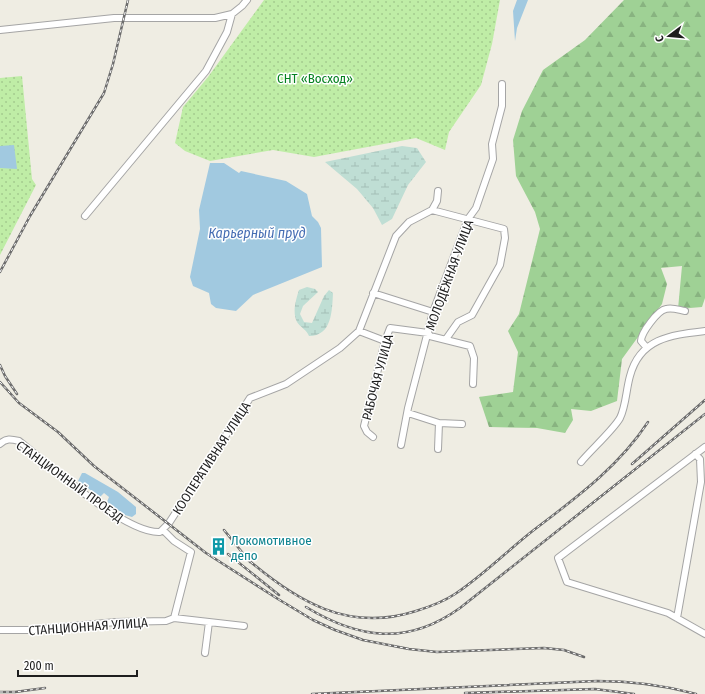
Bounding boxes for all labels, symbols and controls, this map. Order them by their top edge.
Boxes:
north arrow [649,16,689,56]
text: С [653,34,667,43]
park label: СНТ «Восход» [277,71,353,86]
street label: МОЛОДЁЖНАЯ УЛИЦА [422,218,477,333]
water label: Карьерный пруд [208,225,306,242]
street label: РАБОЧАЯ УЛИЦА [359,332,396,422]
street label: КООПЕРАТИВНАЯ УЛИЦА [169,399,254,517]
street label: СТАНЦИОННЫЙ ПРОЕЗД [13,437,126,525]
place label: Локомотивное депо [231,533,312,563]
building icon: Локомотивное депо [208,537,228,557]
street label: СТАНЦИОННАЯ УЛИЦА [28,615,148,638]
scale bar [18,652,137,678]
text: 200 m [24,659,54,673]

